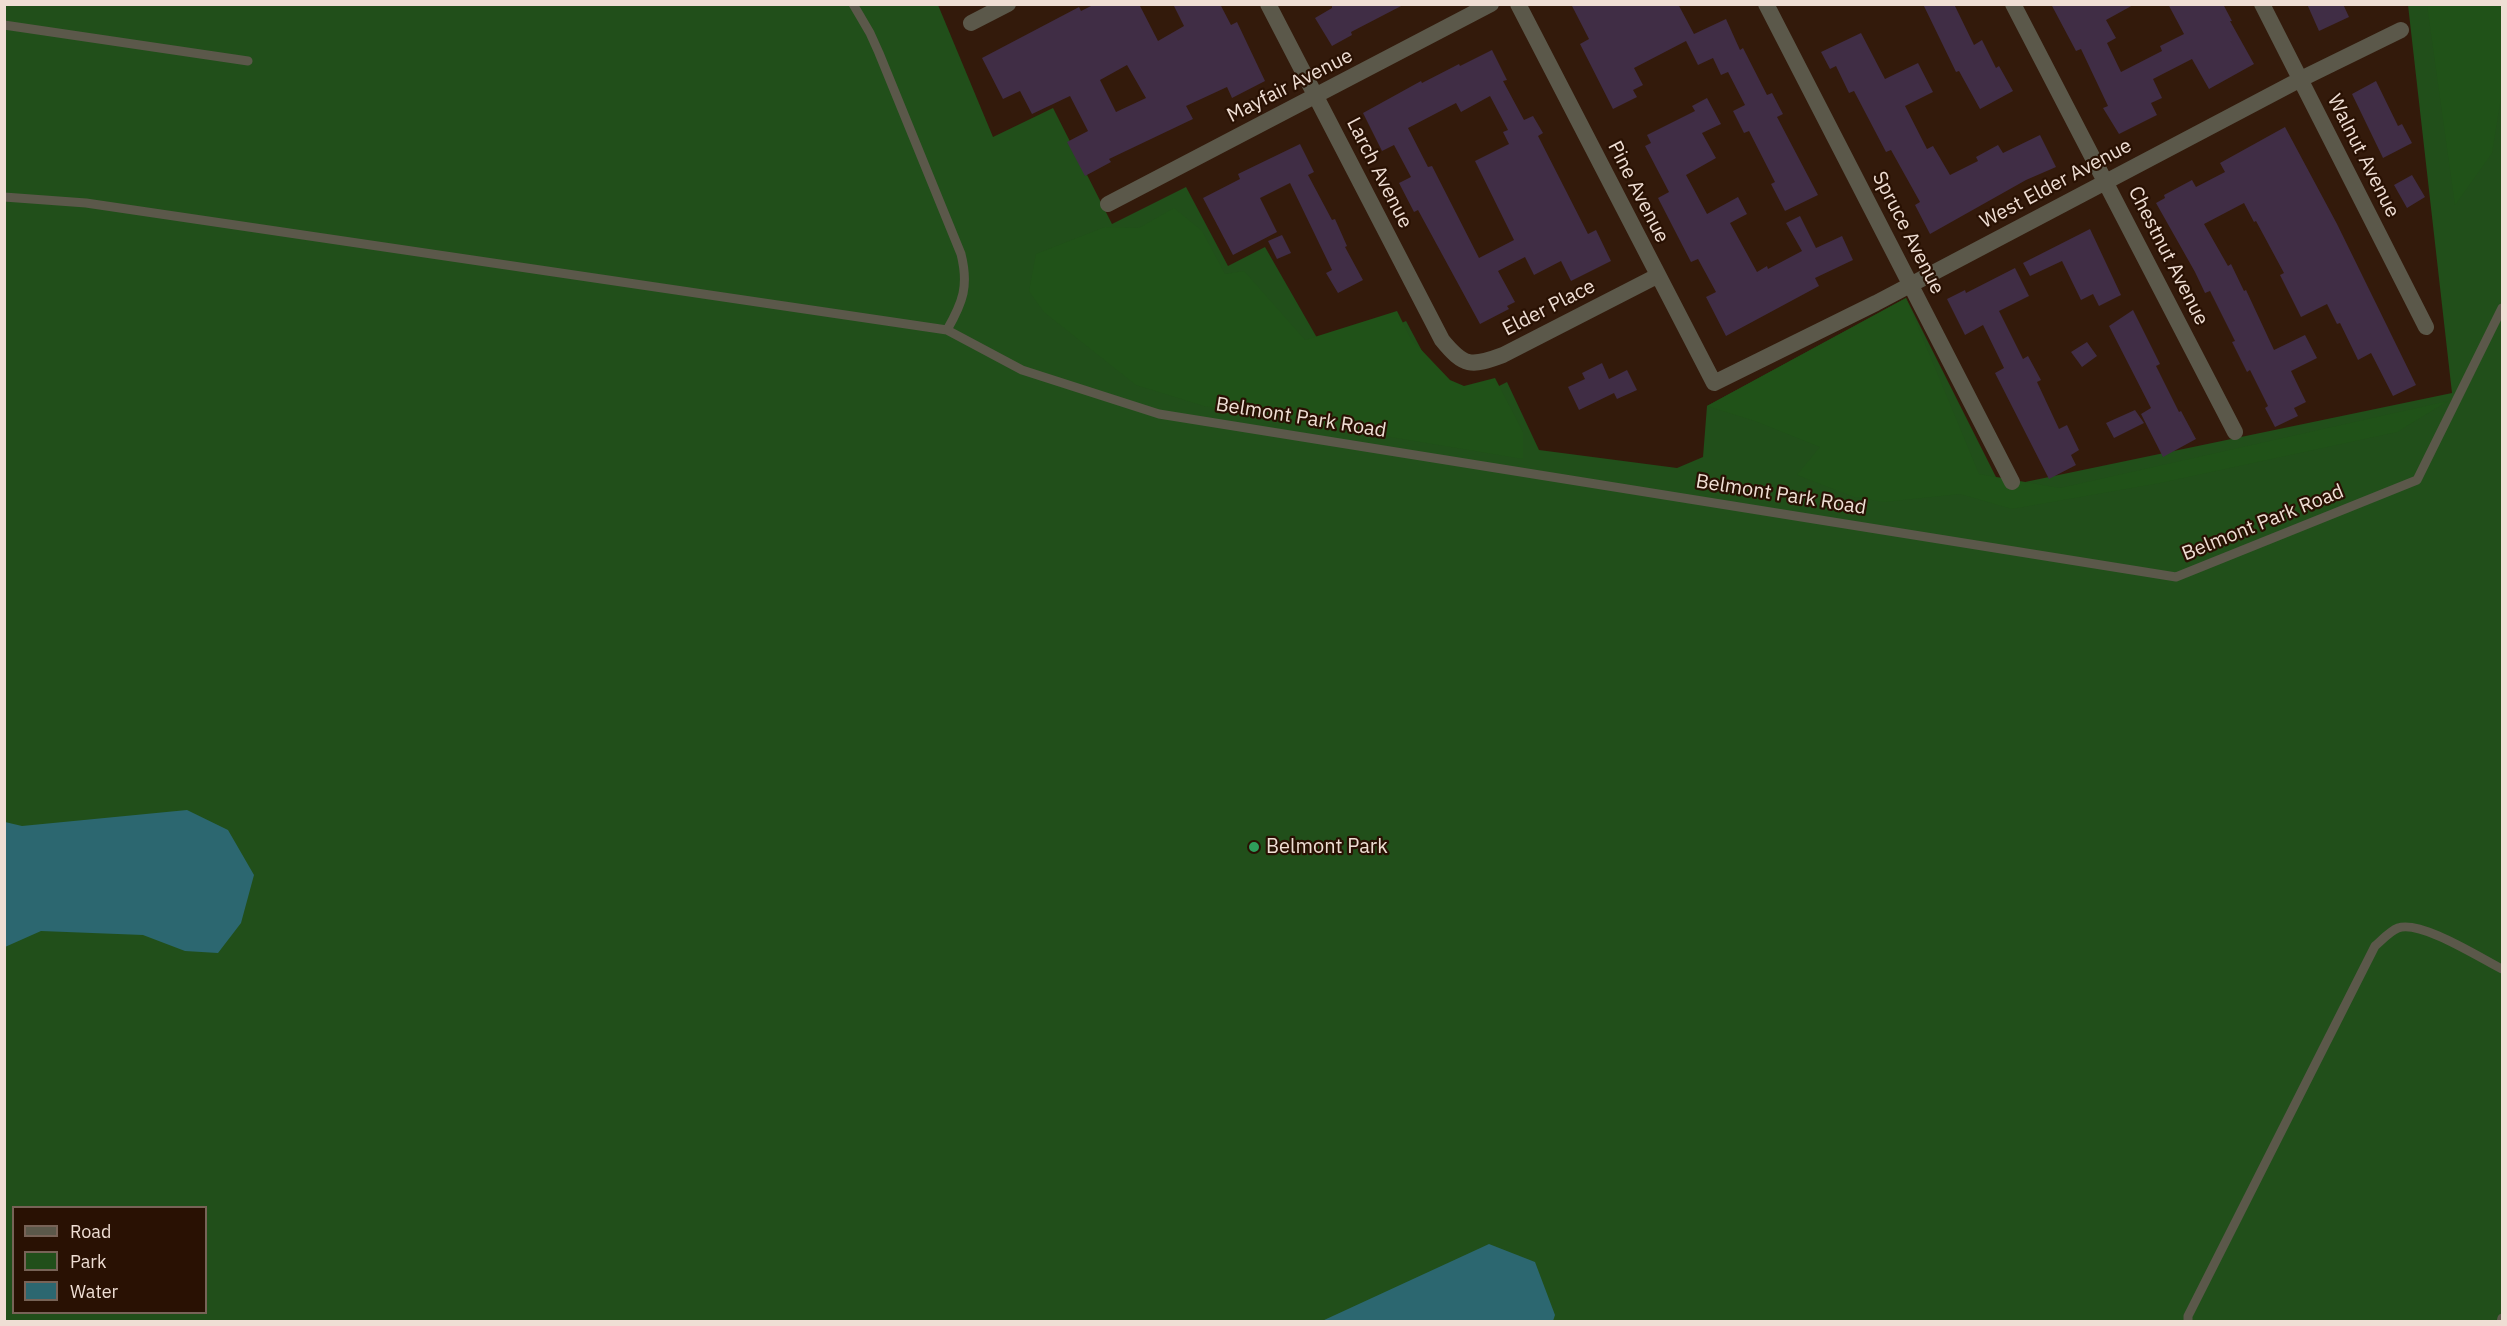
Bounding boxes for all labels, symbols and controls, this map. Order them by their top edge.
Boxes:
street label: Mayfair Avenue [1223,44,1357,128]
street label: Walnut Avenue [2322,90,2404,222]
street label: Larch Avenue [1341,114,1417,232]
street label: West Elder Avenue [1976,134,2136,234]
street label: Pine Avenue [1602,137,1674,247]
street label: Spruce Avenue [1867,168,1949,298]
street label: Chestnut Avenue [2123,183,2213,329]
street label: Elder Place [1499,274,1599,342]
street label: Belmont Park Road [1214,393,1388,443]
street label: Belmont Park Road [1694,470,1868,520]
street label: Belmont Park Road [2179,480,2347,566]
place label: Belmont Park [1266,835,1388,859]
marker: Belmont Park [1247,840,1261,854]
legend [12,1206,207,1314]
text: Road [70,1220,111,1243]
text: Park [70,1250,106,1273]
text: Water [70,1280,118,1303]

